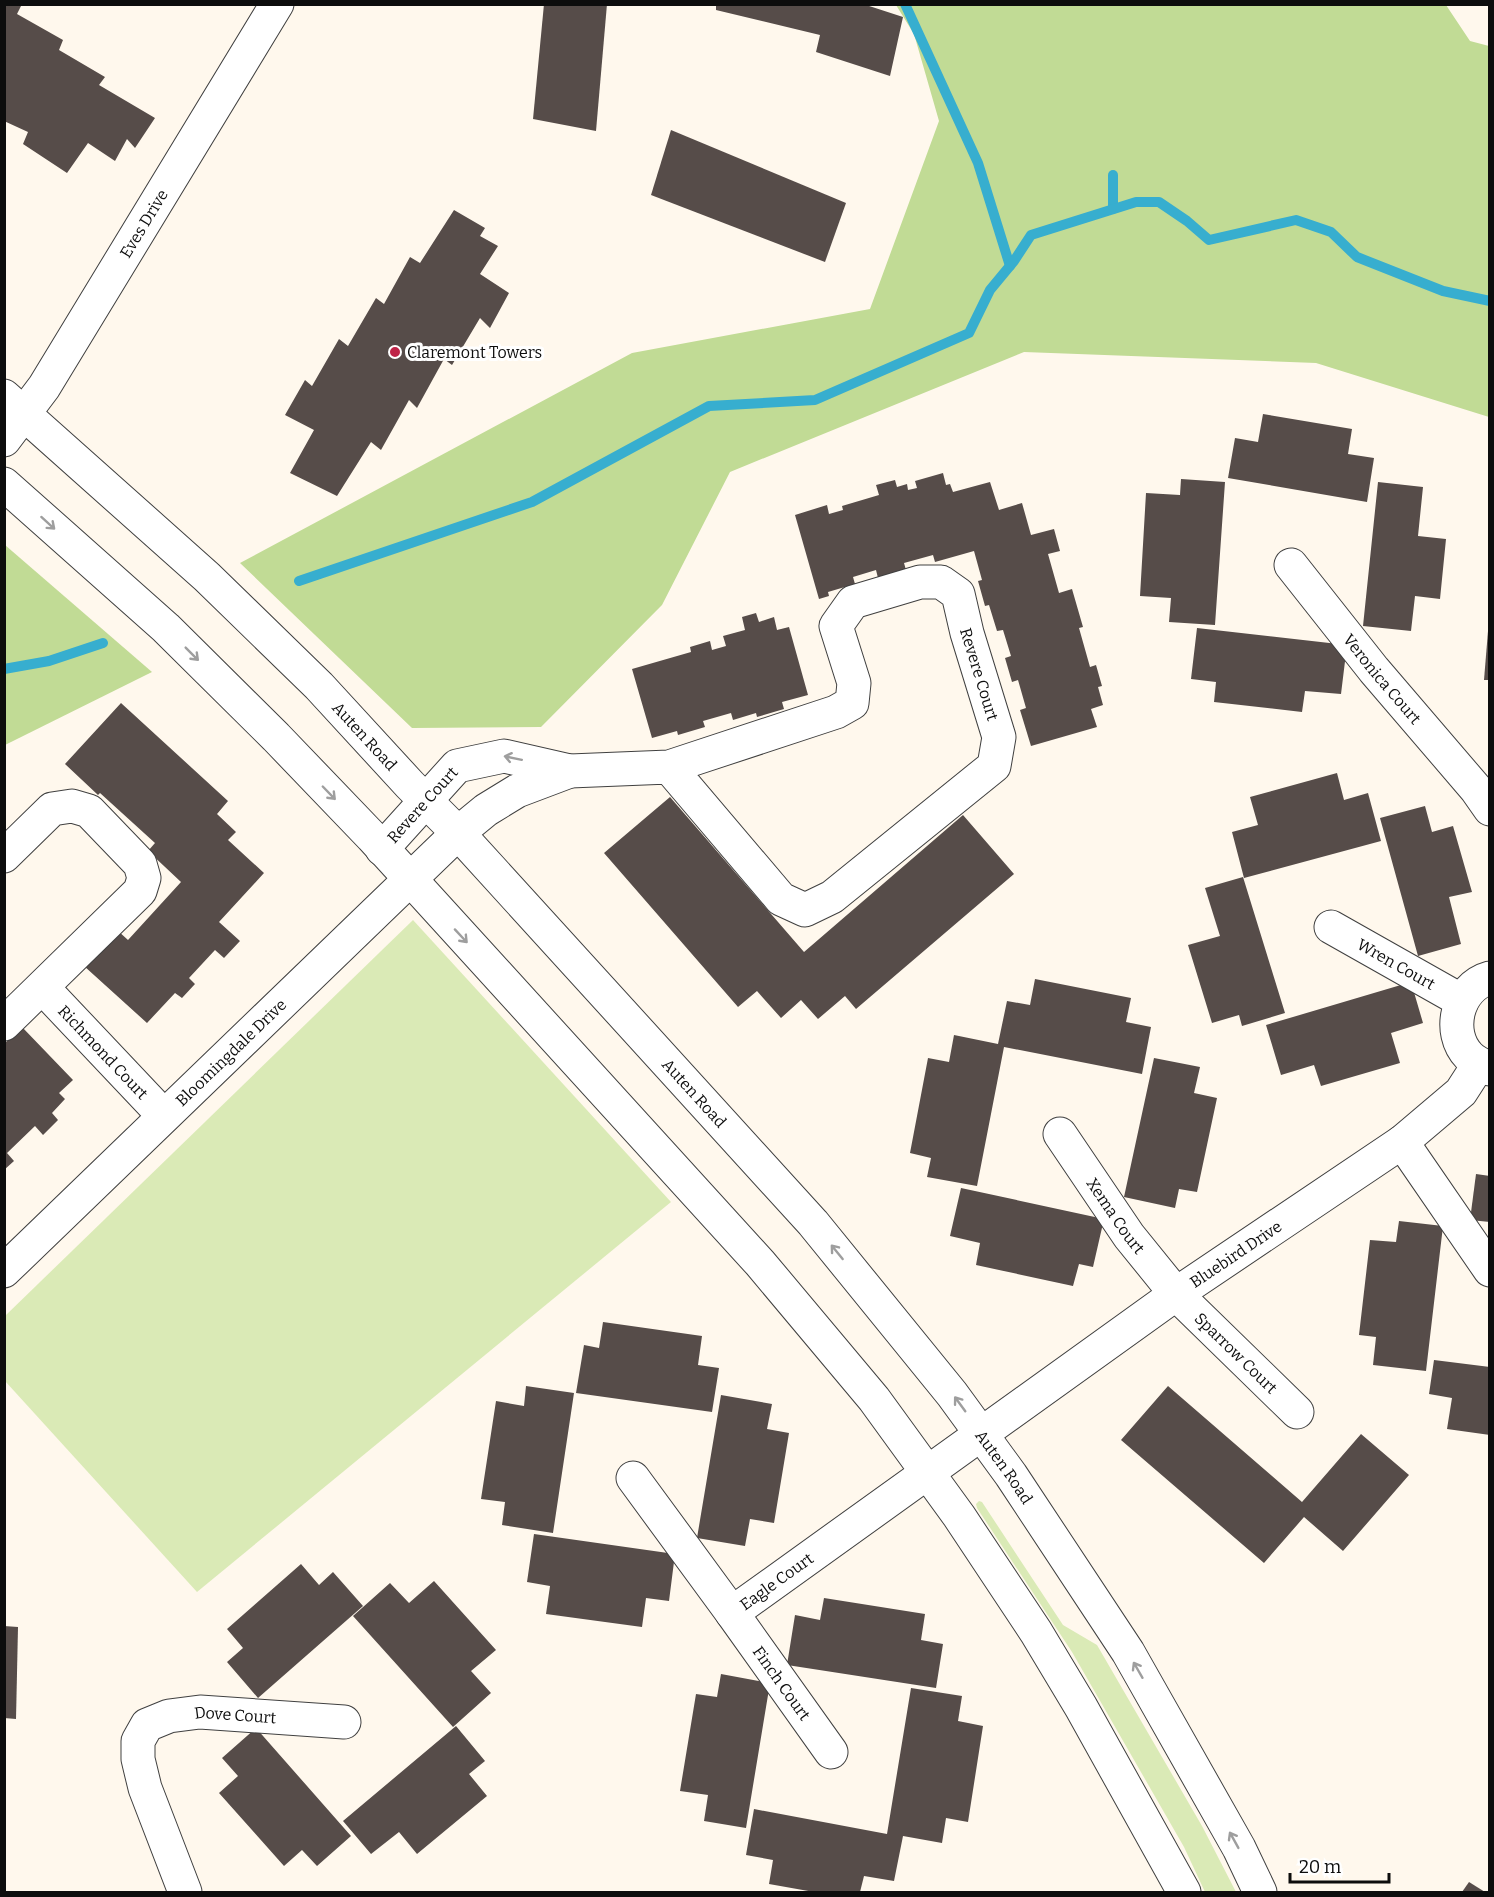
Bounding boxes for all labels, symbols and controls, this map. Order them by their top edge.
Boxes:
street label: Eves Drive [116,186,172,261]
place label: Claremont Towers [407,343,542,362]
marker: Claremont Towers [388,345,402,359]
one-way arrow [40,516,55,530]
street label: Revere Court [956,626,1002,723]
street label: Veronica Court [1339,630,1425,728]
one-way arrow [185,647,200,661]
street label: Auten Road [328,698,401,775]
one-way arrow [504,752,524,763]
street label: Revere Court [383,763,462,847]
one-way arrow [322,785,336,800]
one-way arrow [454,929,468,944]
street label: Wren Court [1354,935,1439,994]
street label: Bloomingdale Drive [172,995,290,1110]
street label: Richmond Court [54,1001,152,1103]
street label: Auten Road [658,1055,731,1132]
street label: Xema Court [1082,1174,1149,1258]
street label: Bluebird Drive [1186,1217,1285,1292]
one-way arrow [830,1244,843,1260]
street label: Sparrow Court [1191,1309,1281,1398]
one-way arrow [953,1396,966,1412]
street label: Auten Road [971,1426,1037,1508]
street label: Eagle Court [736,1549,817,1614]
street label: Finch Court [749,1643,814,1724]
one-way arrow [1132,1662,1144,1679]
street label: Dove Court [193,1702,277,1727]
one-way arrow [1228,1832,1240,1849]
scale bar [1290,1846,1389,1884]
text: 20 m [1299,1856,1341,1878]

